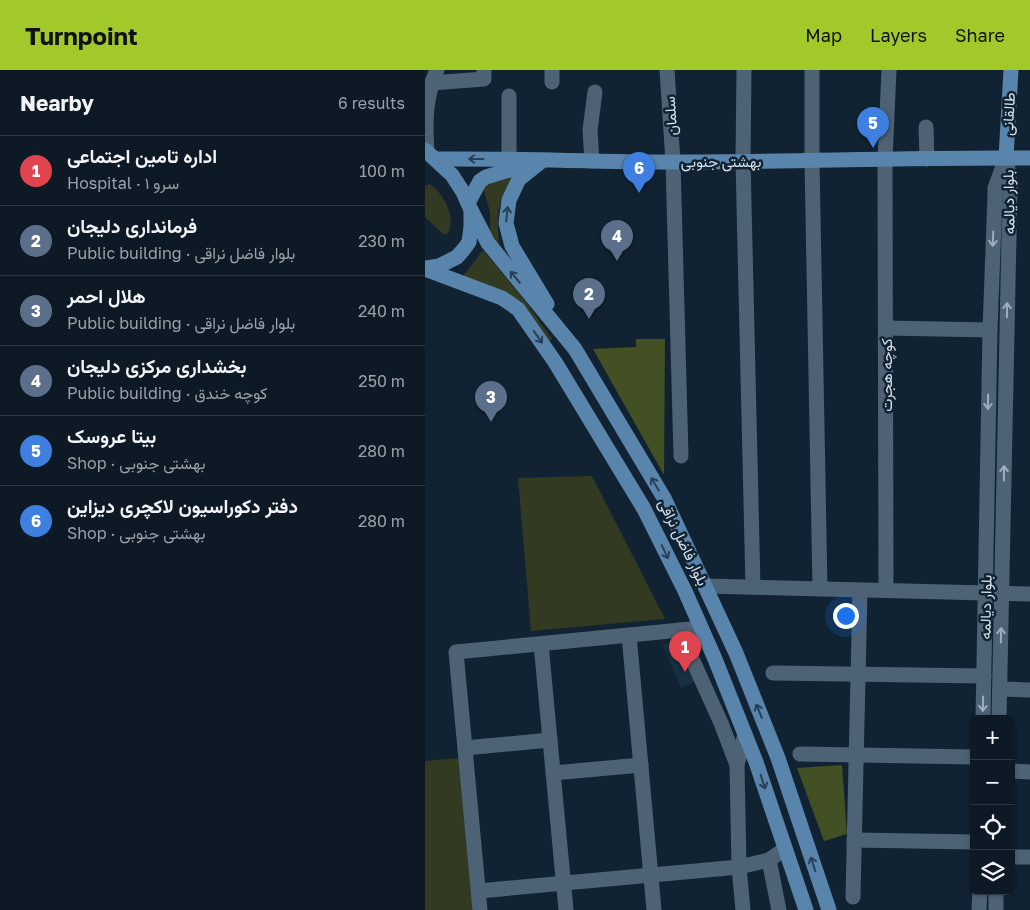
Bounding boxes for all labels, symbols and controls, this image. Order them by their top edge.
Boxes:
text: Turnpoint [25,21,138,50]
text: Map [805,24,842,46]
text: Layers [870,24,927,46]
text: Share [955,24,1005,46]
text: Nearby [20,90,94,116]
street label: طالقانی [998,92,1020,136]
text: 6 results [338,93,405,113]
street label: سلمان [660,96,681,136]
pin: 5 [857,107,889,148]
text: اداره تامین اجتماعی [67,144,217,167]
pin: 6 [623,152,655,193]
street label: بهشتی جنوبی [681,152,761,172]
one-way arrow [469,154,485,164]
text: 1 [32,161,40,181]
text: 100 m [359,161,405,181]
street label: بلوار دیالمه [998,169,1019,235]
text: Hospital · سرو ۱ [67,173,179,193]
one-way arrow [502,206,512,222]
text: فرمانداری دلیجان [67,214,197,237]
pin: 4 [601,220,633,261]
text: 2 [31,231,41,251]
text: 230 m [358,231,405,251]
one-way arrow [988,231,998,247]
text: Public building · بلوار فاضل نراقی [67,243,295,263]
one-way arrow [509,271,520,284]
pin: 2 [573,278,605,319]
text: هلال احمر [67,284,146,307]
text: 3 [31,301,41,321]
text: 240 m [358,301,405,321]
one-way arrow [1003,302,1012,318]
text: Public building · بلوار فاضل نراقی [67,313,295,333]
one-way arrow [533,330,543,344]
street label: کوچه هجرت [877,338,897,412]
text: بخشداری مرکزی دلیجان [67,354,247,377]
text: 4 [31,371,41,391]
text: 250 m [358,371,405,391]
pin: 3 [475,381,507,422]
text: Public building · کوچه خندق [67,383,267,403]
one-way arrow [984,394,993,410]
text: بیتا عروسک [67,424,156,447]
text: 5 [31,441,41,461]
text: 280 m [358,441,405,461]
text: Shop · بهشتی جنوبی [67,453,205,473]
one-way arrow [999,465,1009,481]
one-way arrow [649,477,659,491]
text: دفتر دکوراسیون لاکچری دیزاین [67,494,298,517]
street label: بلوار فاضل نراقی [653,496,713,589]
text: 6 [31,511,41,531]
text: 280 m [358,511,405,531]
text: Shop · بهشتی جنوبی [67,523,205,543]
one-way arrow [661,544,670,559]
street label: بلوار دیالمه [975,574,996,640]
your location [833,603,859,629]
one-way arrow [996,627,1006,644]
pin: 1 [669,631,701,672]
one-way arrow [979,696,988,712]
one-way arrow [754,704,763,719]
map controls [970,715,1015,895]
button: + [970,715,1015,760]
button: − [970,760,1015,805]
one-way arrow [759,774,768,789]
button: locate [970,805,1015,850]
button: layers [970,850,1015,895]
one-way arrow [808,856,817,872]

